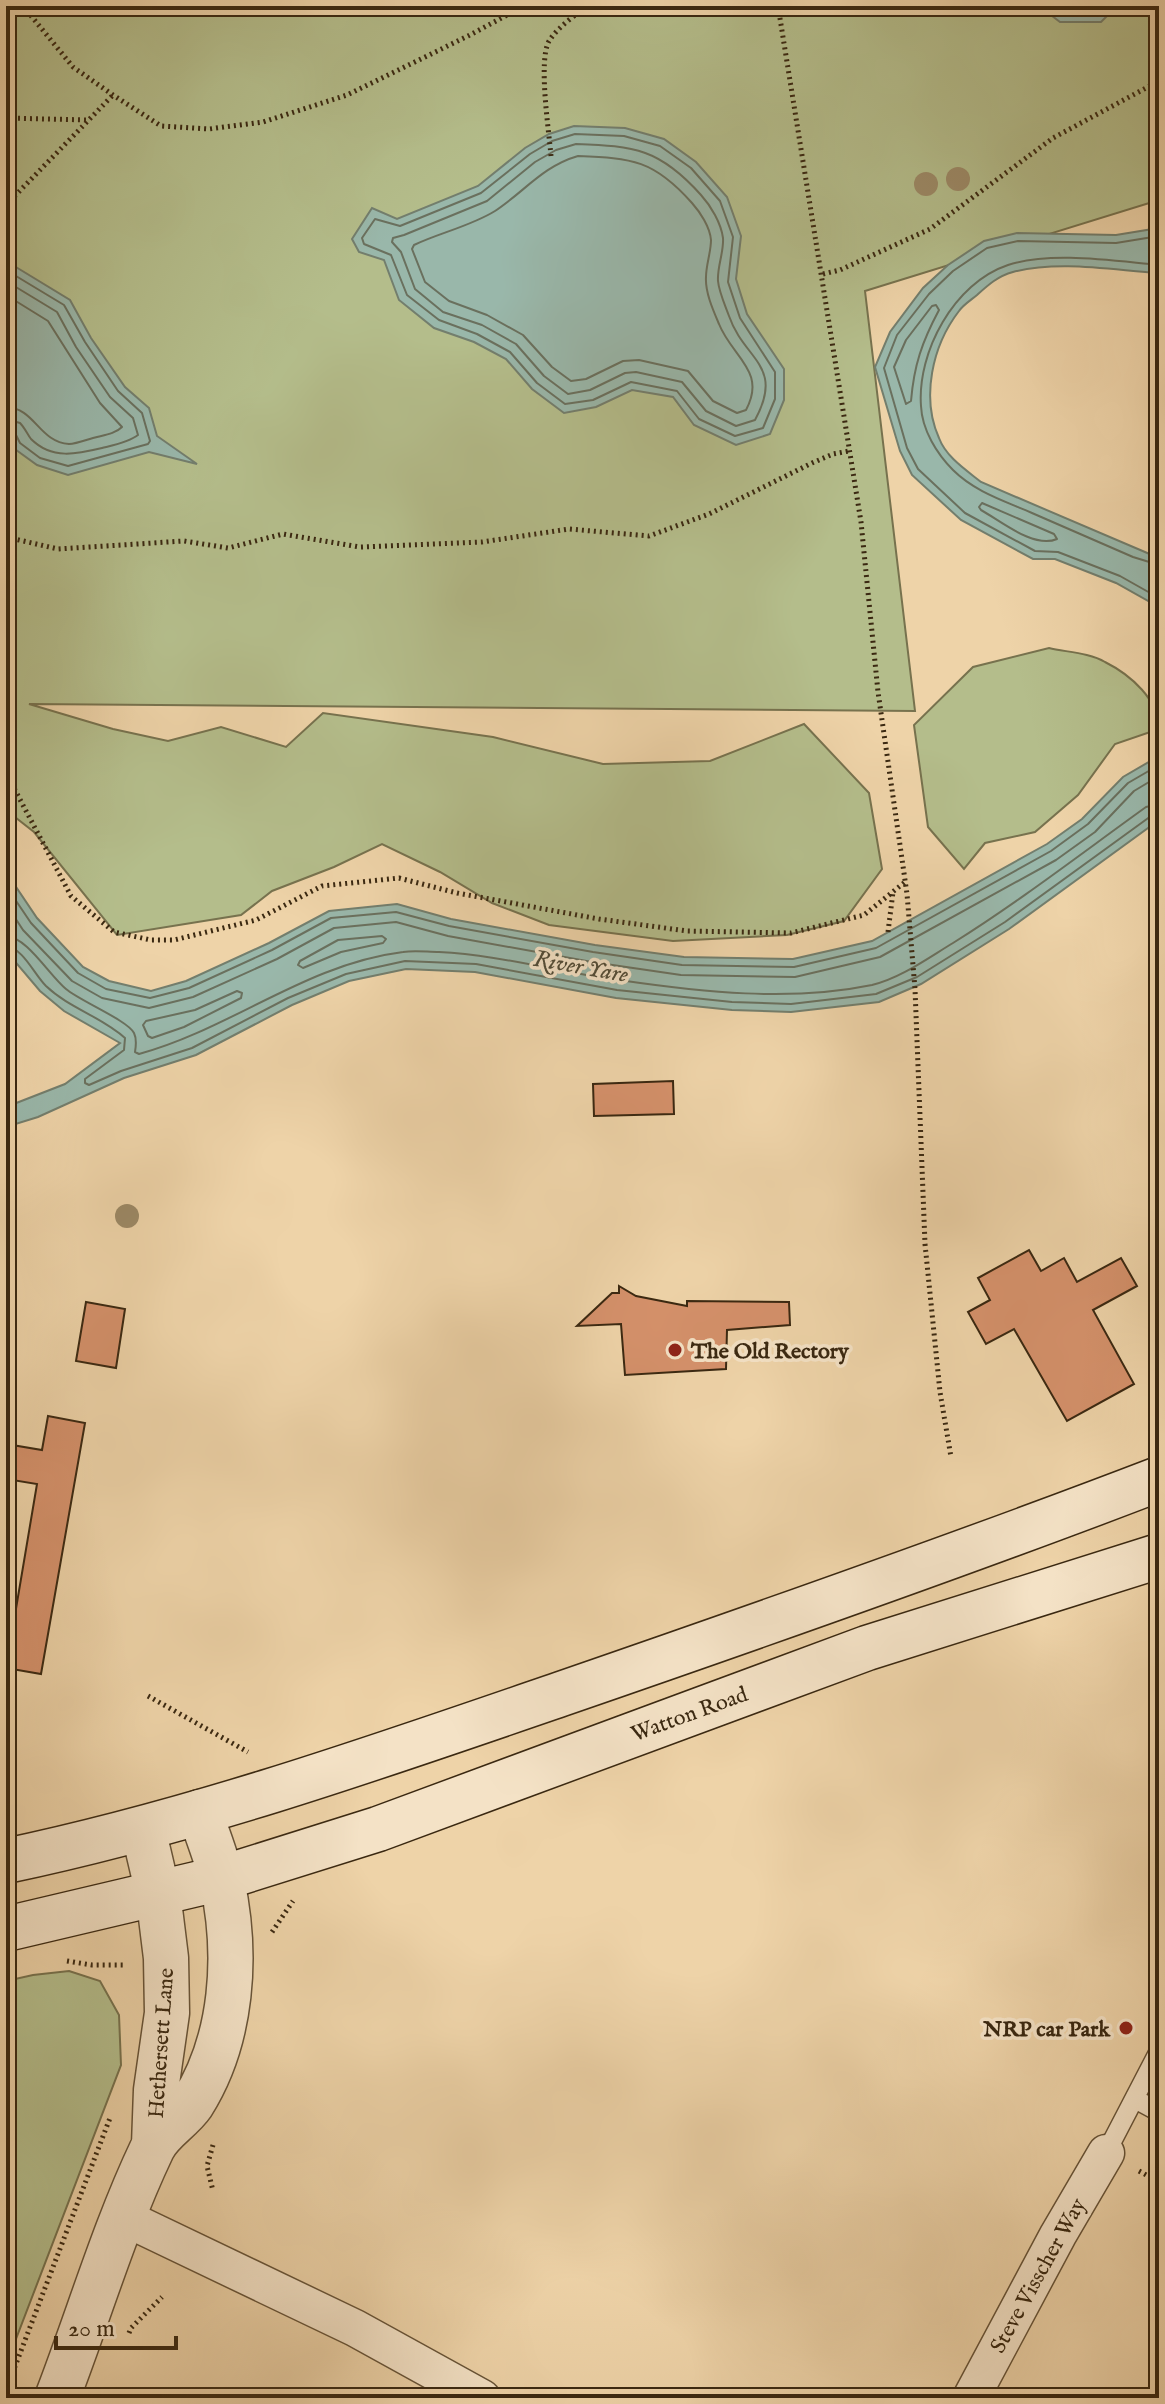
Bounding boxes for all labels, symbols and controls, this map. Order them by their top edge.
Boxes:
water label: River Yare [531,944,630,991]
place label: The Old Rectory [690,1338,850,1366]
marker: The Old Rectory [666,1341,684,1359]
street label: Watton Road [627,1681,752,1749]
street label: Hethersett Lane [143,1967,181,2119]
place label: NRP car Park [982,2016,1111,2044]
marker: NRP car Park [1117,2019,1135,2037]
street label: Steve Visscher Way [985,2193,1093,2358]
scale bar [56,2300,176,2350]
text: 20 m [68,2314,115,2345]

